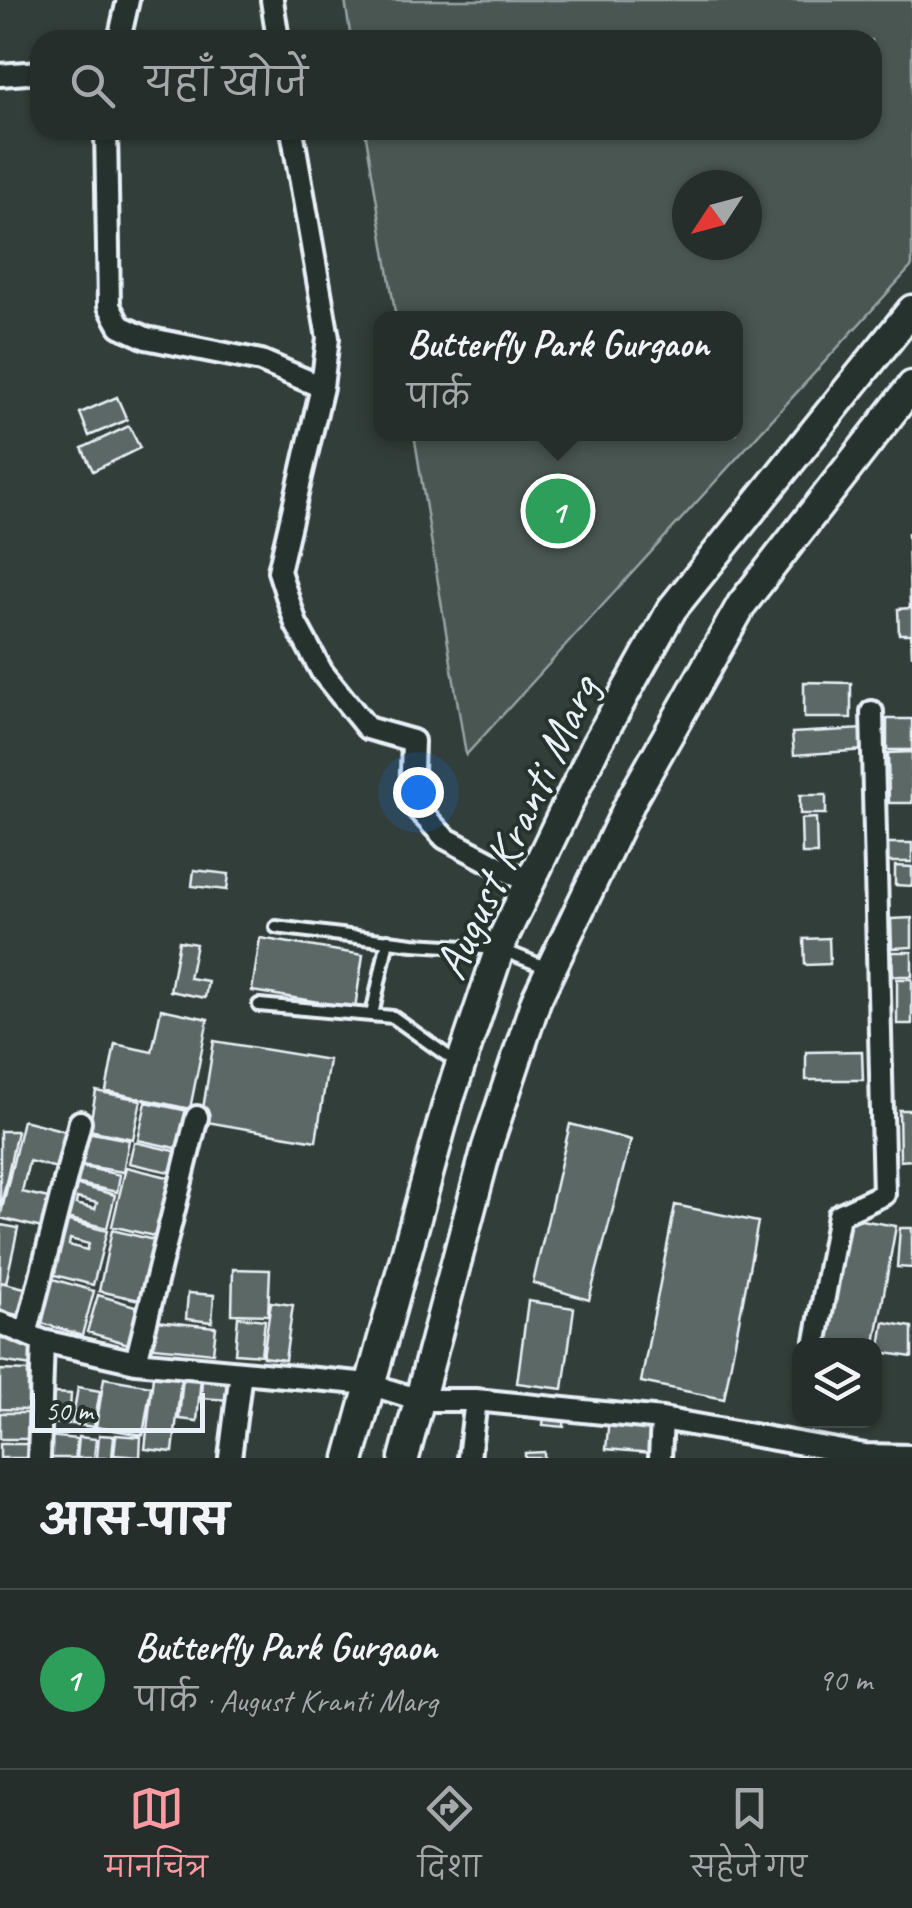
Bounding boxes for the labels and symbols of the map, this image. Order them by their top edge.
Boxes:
north arrow [672,170,762,260]
pin: 1 [526,474,590,548]
street label: August Kranti Marg [420,663,614,988]
your location [393,767,444,818]
scale bar [30,1388,205,1432]

